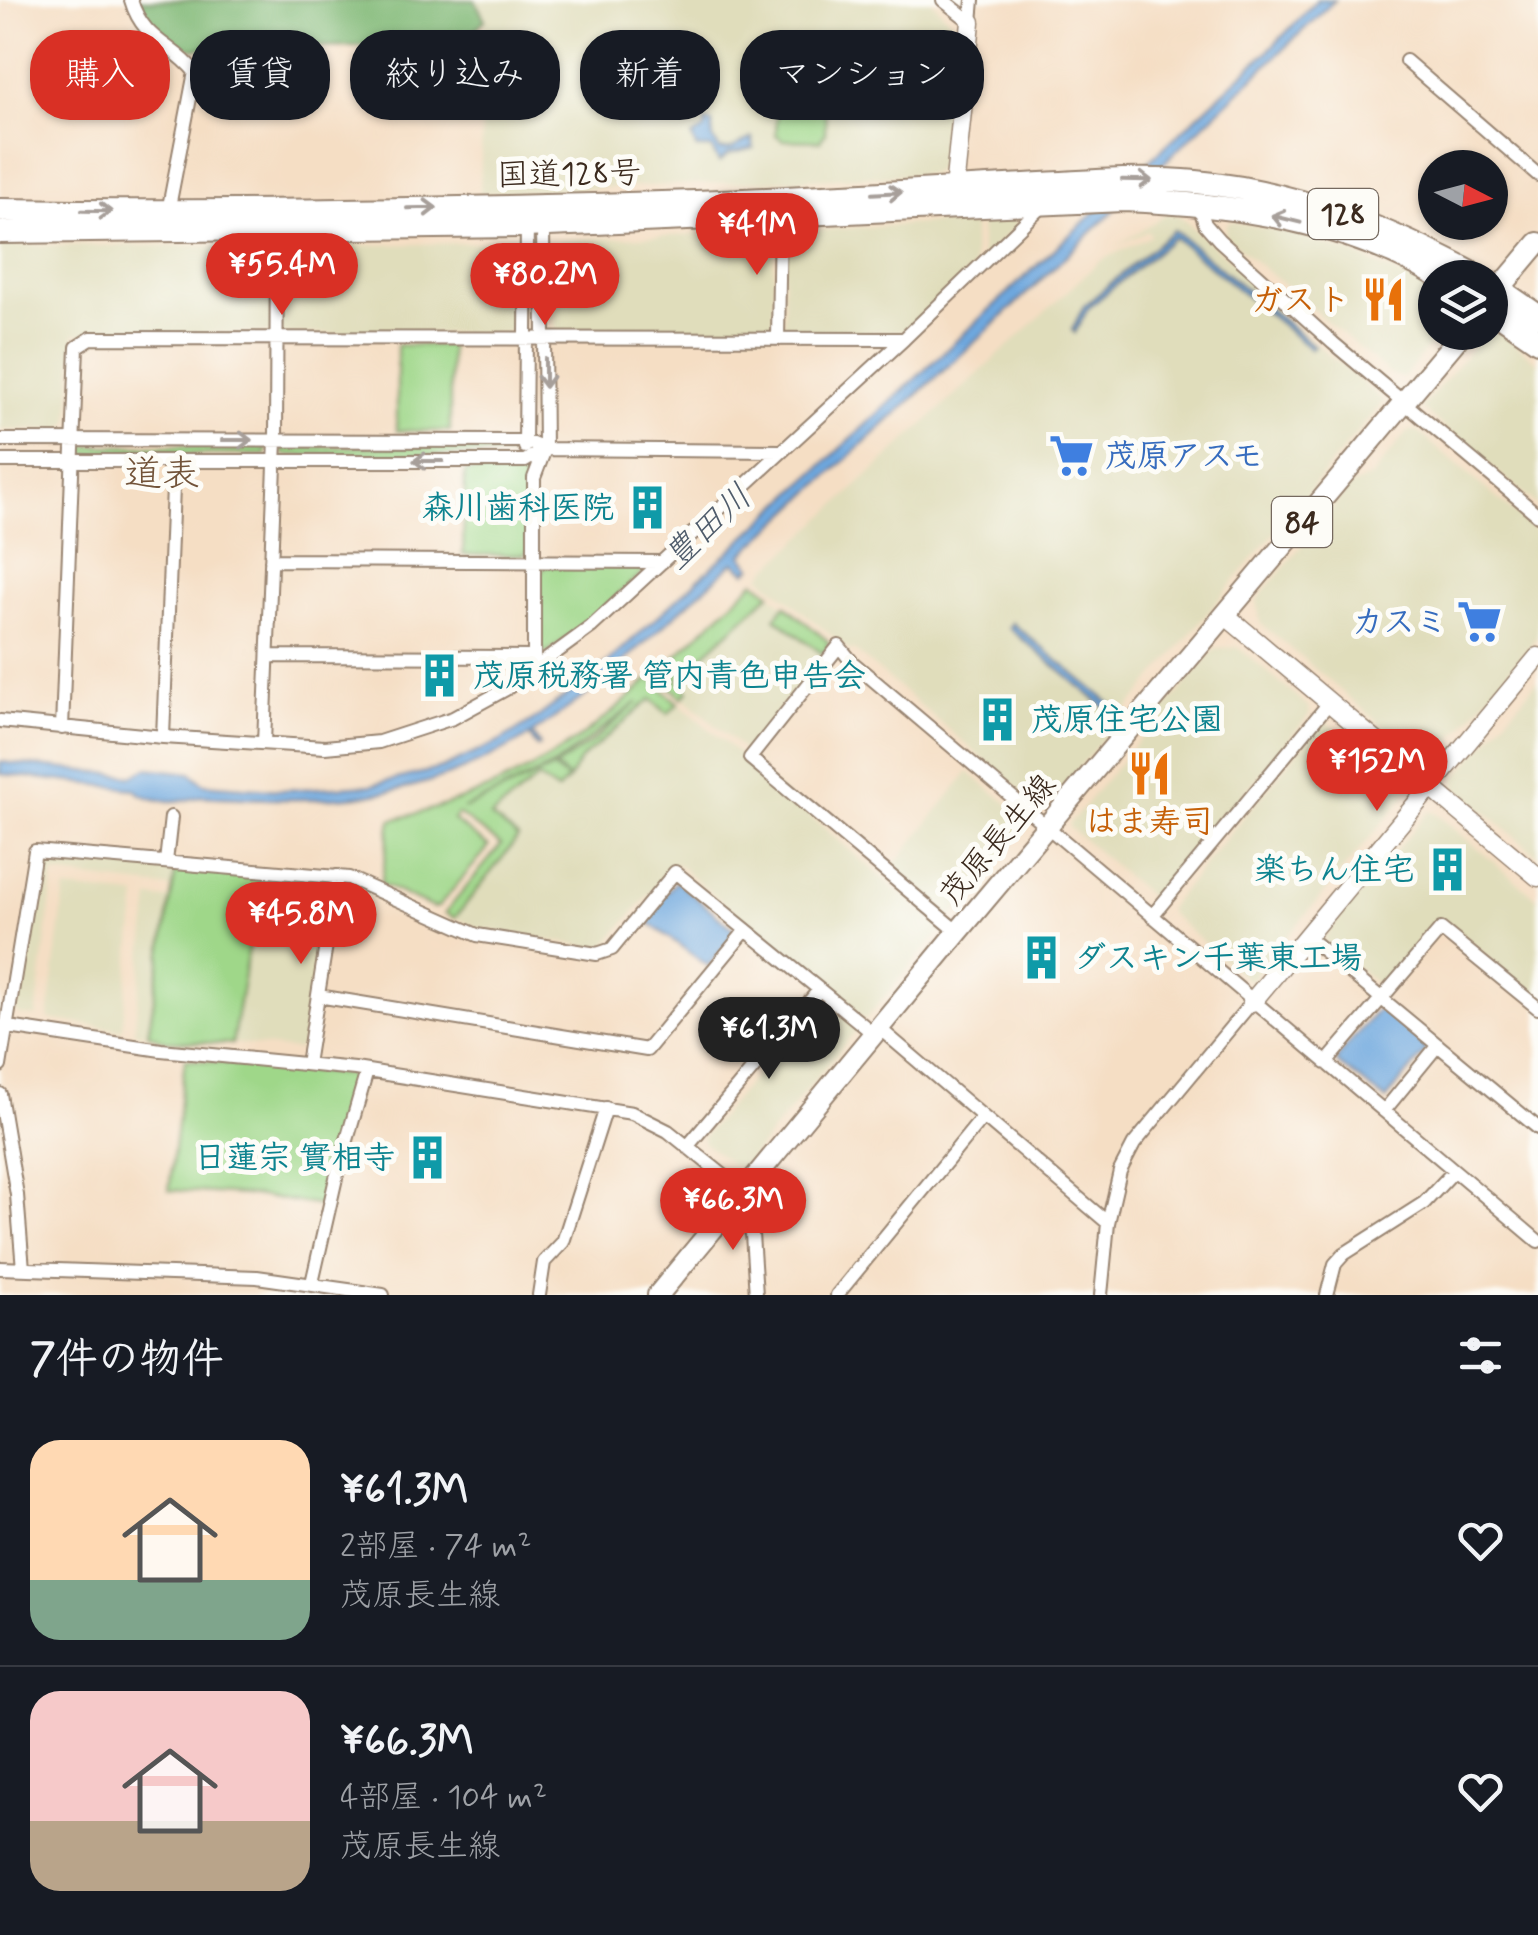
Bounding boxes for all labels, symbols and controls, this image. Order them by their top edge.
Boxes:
chip: 購入 [30,30,170,120]
chip: 賃貸 [190,30,330,120]
chip: 絞り込み [350,30,560,120]
chip: 新着 [580,30,720,120]
chip: マンション [740,30,984,120]
north arrow [1418,150,1508,240]
map controls [1418,150,1508,350]
street label: 国道128号 [496,153,642,197]
one-way arrow [1120,170,1152,190]
one-way arrow [871,183,903,202]
road number: 128 [1308,189,1378,239]
pin: ¥41M [698,193,816,278]
one-way arrow [406,198,438,218]
one-way arrow [81,202,113,221]
text: ¥41M [718,204,796,246]
one-way arrow [1271,209,1303,227]
pin: ¥55.4M [201,233,363,318]
pin: ¥80.2M [464,243,626,328]
text: ¥55.4M [228,244,336,286]
text: ¥80.2M [492,254,598,296]
button: layers [1418,260,1508,350]
restaurant icon: ガスト [1359,275,1407,323]
place label: ガスト [1251,280,1350,322]
one-way arrow [536,356,554,388]
one-way arrow [220,430,253,450]
supermarket icon: 茂原アスモ [1048,431,1096,479]
place label: 茂原アスモ [1105,436,1264,478]
district label: 道表 [124,451,200,500]
one-way arrow [412,452,444,470]
water label: 豊田川 [654,475,762,580]
building icon: 森川歯科医院 [623,483,671,531]
place label: 森川歯科医院 [422,488,614,530]
road number: 84 [1272,497,1332,547]
supermarket icon: カスミ [1456,597,1504,645]
place label: カスミ [1352,602,1447,644]
building icon: 茂原税務署 管内青色申告会 [416,651,464,699]
place label: 茂原税務署 管内青色申告会 [473,656,866,698]
building icon: 茂原住宅公園 [974,695,1022,743]
place label: 茂原住宅公園 [1031,700,1223,742]
pin: ¥152M [1307,729,1447,814]
text: ¥152M [1329,740,1425,782]
restaurant icon: はま寿司 [1125,749,1173,797]
street label: 茂原長生線 [931,765,1066,915]
place label: はま寿司 [1085,802,1213,844]
building icon: 楽ちん住宅 [1423,845,1471,893]
place label: 楽ちん住宅 [1254,850,1414,892]
pin: ¥45.8M [220,882,382,967]
text: ¥45.8M [248,893,354,935]
building icon: ダスキン千葉東工場 [1017,933,1065,981]
place label: ダスキン千葉東工場 [1074,938,1363,980]
pin: ¥61.3M [688,997,850,1082]
text: ¥61.3M [720,1008,818,1050]
building icon: 日蓮宗 實相寺 [404,1133,452,1181]
place label: 日蓮宗 實相寺 [194,1138,395,1180]
pin: ¥66.3M [652,1168,814,1253]
text: ¥66.3M [682,1179,784,1221]
icon: filters [1453,1328,1508,1383]
text: 7件の物件 [30,1333,224,1388]
text: ¥61.3M [340,1464,468,1519]
icon: home [110,1480,230,1600]
icon: heart [1453,1513,1508,1568]
text: 2部屋 · 74 m² [340,1526,531,1568]
text: 茂原長生線 [340,1575,500,1617]
text: ¥66.3M [340,1715,474,1770]
icon: home [110,1731,230,1851]
icon: heart [1453,1764,1508,1819]
text: 4部屋 · 104 m² [340,1777,547,1819]
text: 茂原長生線 [340,1826,500,1868]

